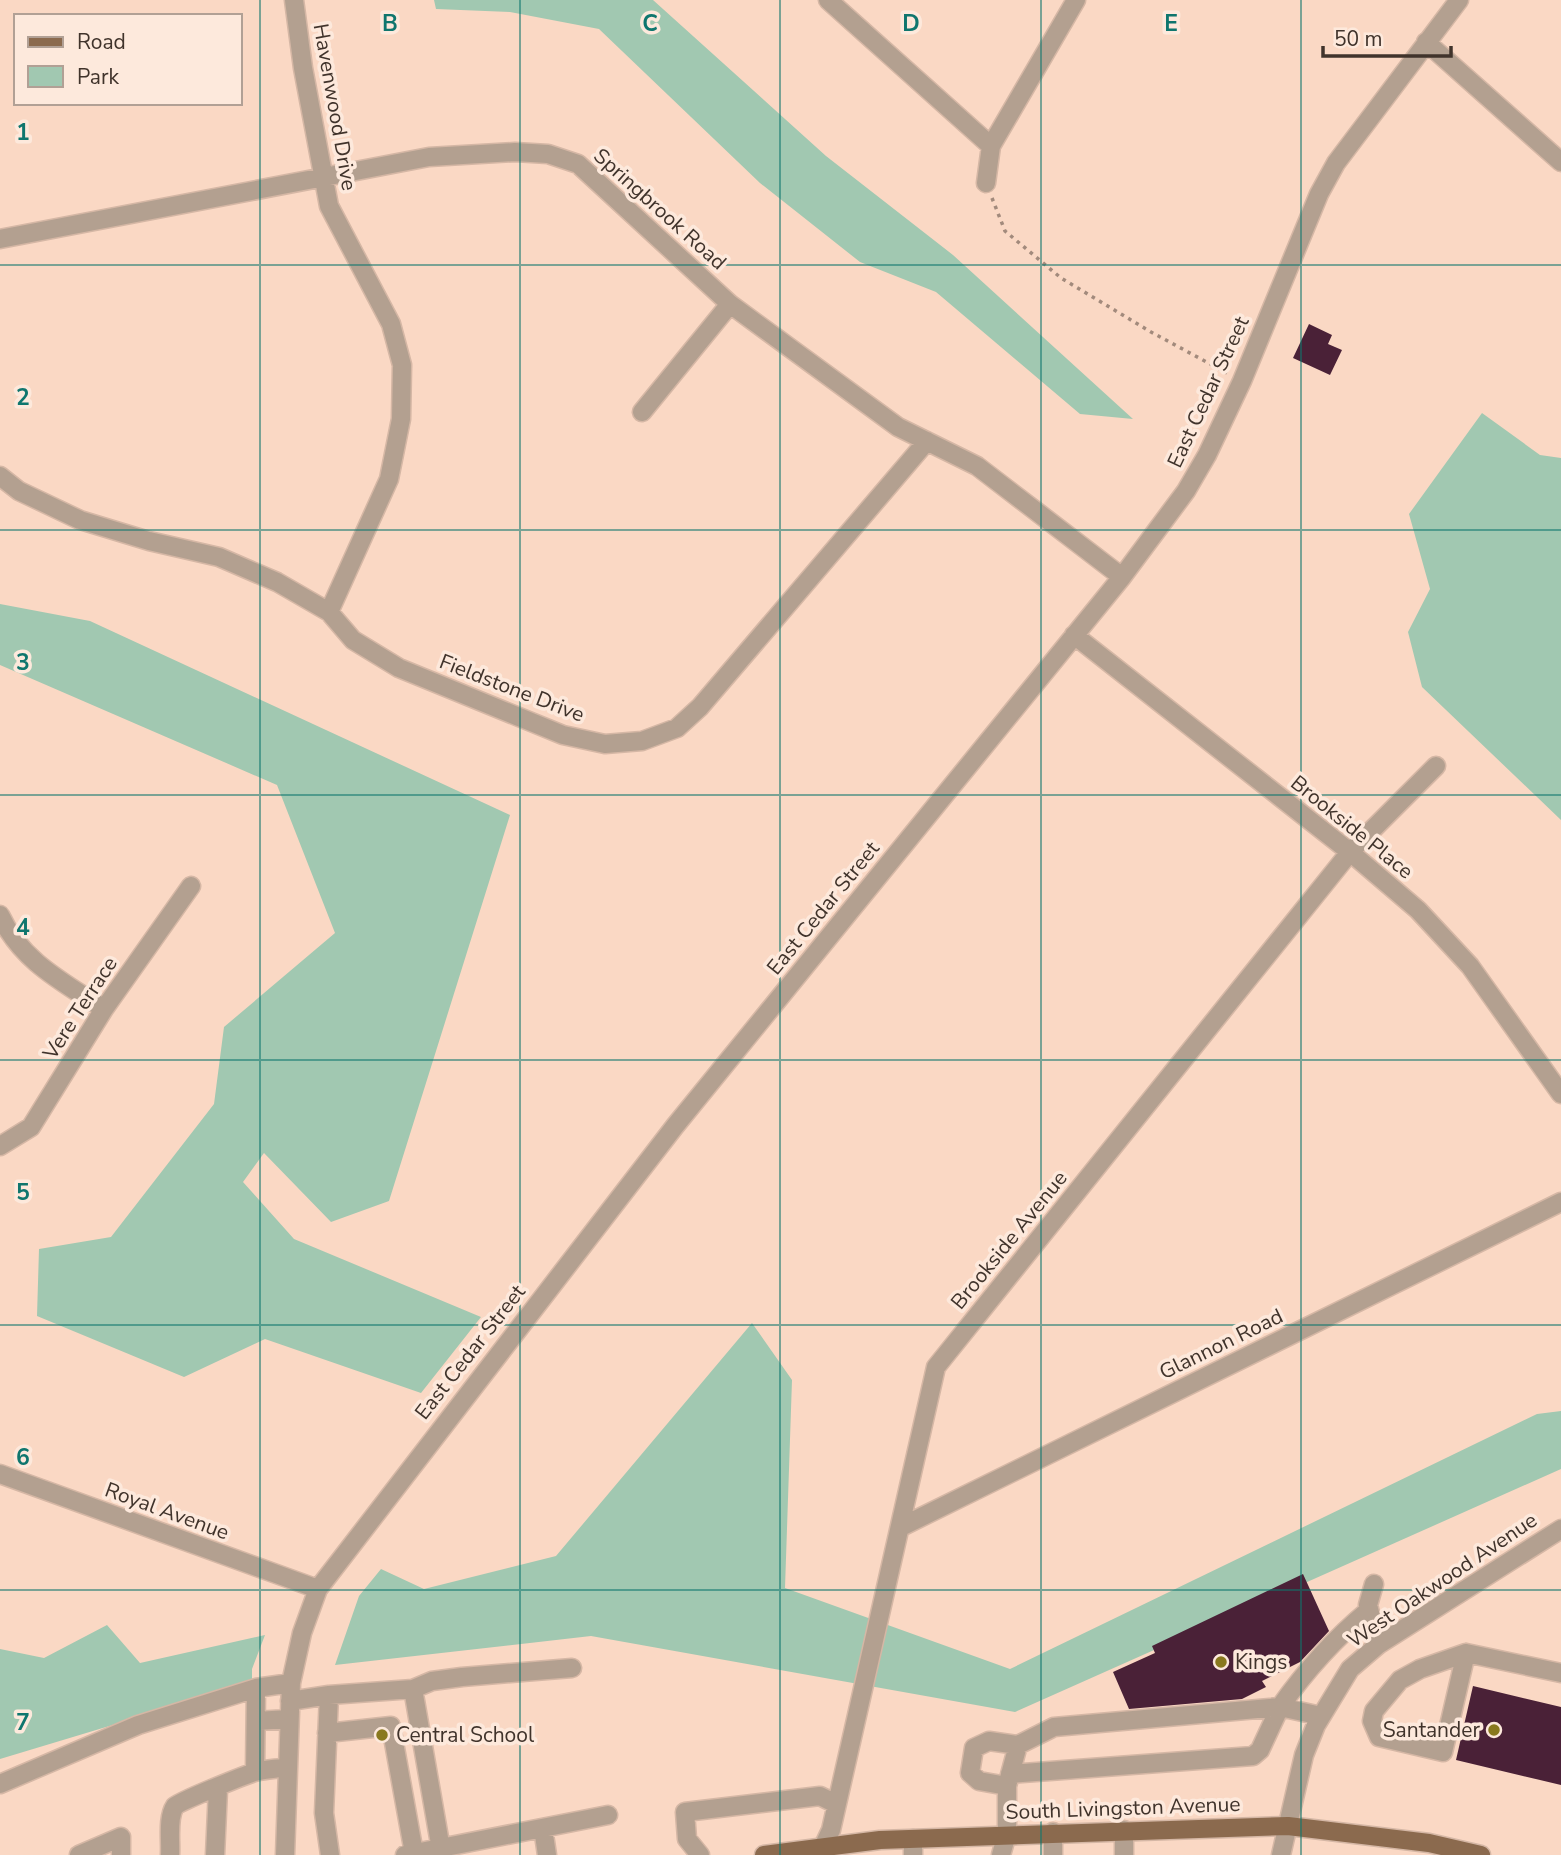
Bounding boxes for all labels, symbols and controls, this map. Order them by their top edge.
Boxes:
text: B [382,8,398,39]
text: C [642,8,658,39]
text: D [902,8,920,39]
text: E [1164,8,1178,39]
legend [14,14,242,105]
scale bar [1323,14,1451,58]
street label: Havenwood Drive [307,21,363,193]
text: 50 m [1334,25,1383,53]
text: Road [77,28,126,56]
text: Park [77,63,119,91]
text: 1 [16,117,30,148]
street label: Springbrook Road [588,142,732,276]
street label: East Cedar Street [1161,311,1256,472]
text: 2 [16,382,30,413]
text: 3 [16,647,30,678]
street label: Fieldstone Drive [436,647,588,729]
street label: Brookside Place [1285,769,1419,885]
street label: East Cedar Street [760,835,886,981]
text: 4 [16,912,30,943]
street label: Vere Terrace [36,951,124,1066]
street label: Brookside Avenue [944,1165,1074,1315]
text: 5 [16,1177,30,1208]
street label: East Cedar Street [408,1278,532,1425]
street label: Glannon Road [1155,1302,1287,1386]
text: 6 [16,1442,30,1473]
street label: Royal Avenue [101,1476,233,1546]
street label: West Oakwood Avenue [1342,1506,1542,1654]
place label: Kings [1235,1648,1287,1676]
marker: Kings [1213,1654,1229,1670]
text: 7 [16,1707,30,1738]
place label: Santander [1383,1716,1480,1744]
place label: Central School [396,1721,535,1749]
marker: Santander [1486,1722,1502,1738]
marker: Central School [374,1727,390,1743]
street label: South Livingston Avenue [1005,1790,1241,1826]

